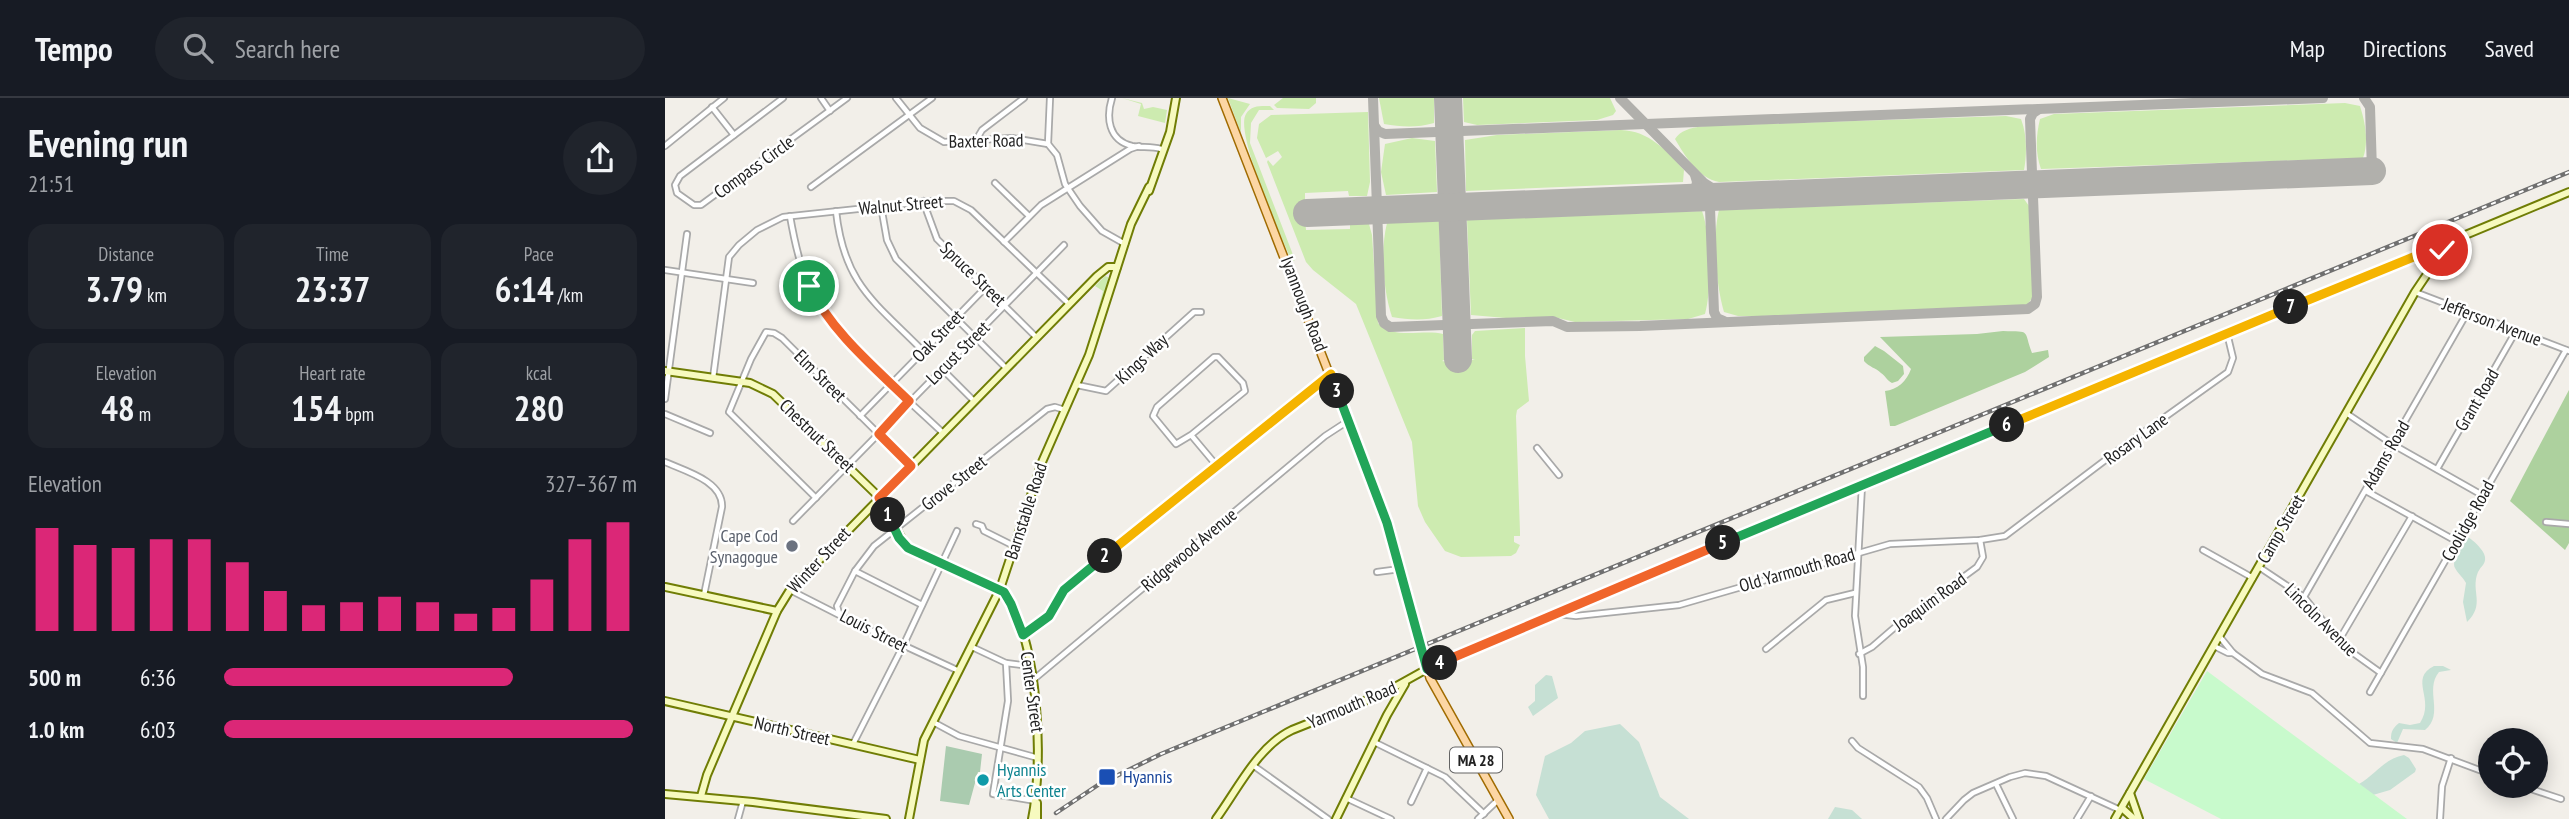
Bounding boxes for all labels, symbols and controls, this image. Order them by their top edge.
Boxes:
search box [155,17,645,80]
text: Tempo [35,27,113,70]
icon: search [179,29,217,67]
text: Search here [235,32,340,65]
text: Map [2290,33,2325,64]
text: Directions [2363,33,2447,64]
text: Saved [2485,33,2534,64]
text: Evening run [28,118,188,167]
button: share [563,121,637,195]
street label: Baxter Road [948,128,1024,153]
street label: Compass Circle [709,130,798,203]
text: 21:51 [28,169,74,198]
street label: Walnut Street [858,189,944,220]
pin [2412,220,2472,280]
icon: check [2423,231,2461,269]
street label: Spruce Street [936,237,1011,311]
text: Distance [98,242,154,266]
text: Time [316,242,349,266]
text: Pace [524,242,554,266]
street label: Iyannough Road [1276,253,1333,355]
pin [779,256,839,316]
text: 3.79 [85,266,143,312]
text: 23:37 [295,266,370,312]
text: 6:14 [495,266,554,312]
icon: arrive [790,267,828,305]
text: km [143,283,167,307]
text: /km [554,283,583,307]
pin: 7 [2273,290,2309,325]
street label: Jefferson Avenue [2439,292,2545,351]
text: 7 [2286,294,2295,318]
street label: Oak Street [907,304,968,367]
street label: Locust Street [921,316,994,389]
street label: Kings Way [1111,328,1173,389]
street label: Elm Street [789,345,851,407]
text: Elevation [96,361,157,385]
text: Heart rate [299,361,366,385]
text: kcal [526,361,552,385]
street label: Grant Road [2450,364,2504,435]
pin: 3 [1319,374,1355,408]
text: 3 [1332,378,1341,402]
text: 48 [101,385,135,431]
text: 154 [291,385,341,431]
text: 280 [514,385,564,431]
street label: Chestnut Street [775,394,860,477]
text: m [135,402,151,426]
text: bpm [341,402,374,426]
pin: 6 [1989,408,2025,442]
street label: Rosary Lane [2099,408,2172,470]
text: 6 [2002,412,2011,436]
street label: Adams Road [2357,416,2414,493]
street label: Grove Street [916,450,991,515]
street label: Barnstable Road [999,459,1052,562]
text: Elevation [28,469,102,498]
text: 327–367 m [545,469,637,498]
street label: Coolidge Road [2436,476,2499,565]
street label: Camp Street [2252,490,2310,567]
pin: 1 [871,498,906,532]
text: 1 [883,502,892,526]
street label: Ridgewood Avenue [1136,503,1241,596]
street label: Winter Street [782,522,855,598]
place label: Cape Cod Synagogue [710,524,778,568]
pin: 5 [1705,526,1741,560]
text: 5 [1718,530,1727,554]
marker: Cape Cod Synagogue [784,538,800,554]
pin: 2 [1087,538,1123,574]
street label: Old Yarmouth Road [1736,542,1857,597]
text: 2 [1100,543,1109,567]
street label: Joaquim Road [1888,567,1971,636]
street label: Lincoln Avenue [2280,578,2363,661]
street label: Louis Street [836,604,912,657]
pin: 4 [1423,646,1457,680]
street label: Center Street [1015,650,1050,734]
text: 4 [1435,650,1444,674]
text: 500 m [28,663,81,692]
text: 6:36 [140,663,176,692]
street label: Yarmouth Road [1304,676,1400,733]
street label: North Street [752,711,832,750]
text: 1.0 km [28,715,84,744]
text: 6:03 [140,715,176,744]
map controls [2478,728,2548,798]
button: locate [2478,728,2548,798]
road number: MA 28 [1450,748,1502,772]
place label: Hyannis Arts Center [997,758,1066,802]
place label: Hyannis [1123,765,1172,788]
marker: Hyannis [1097,767,1117,787]
marker: Hyannis Arts Center [975,772,991,788]

